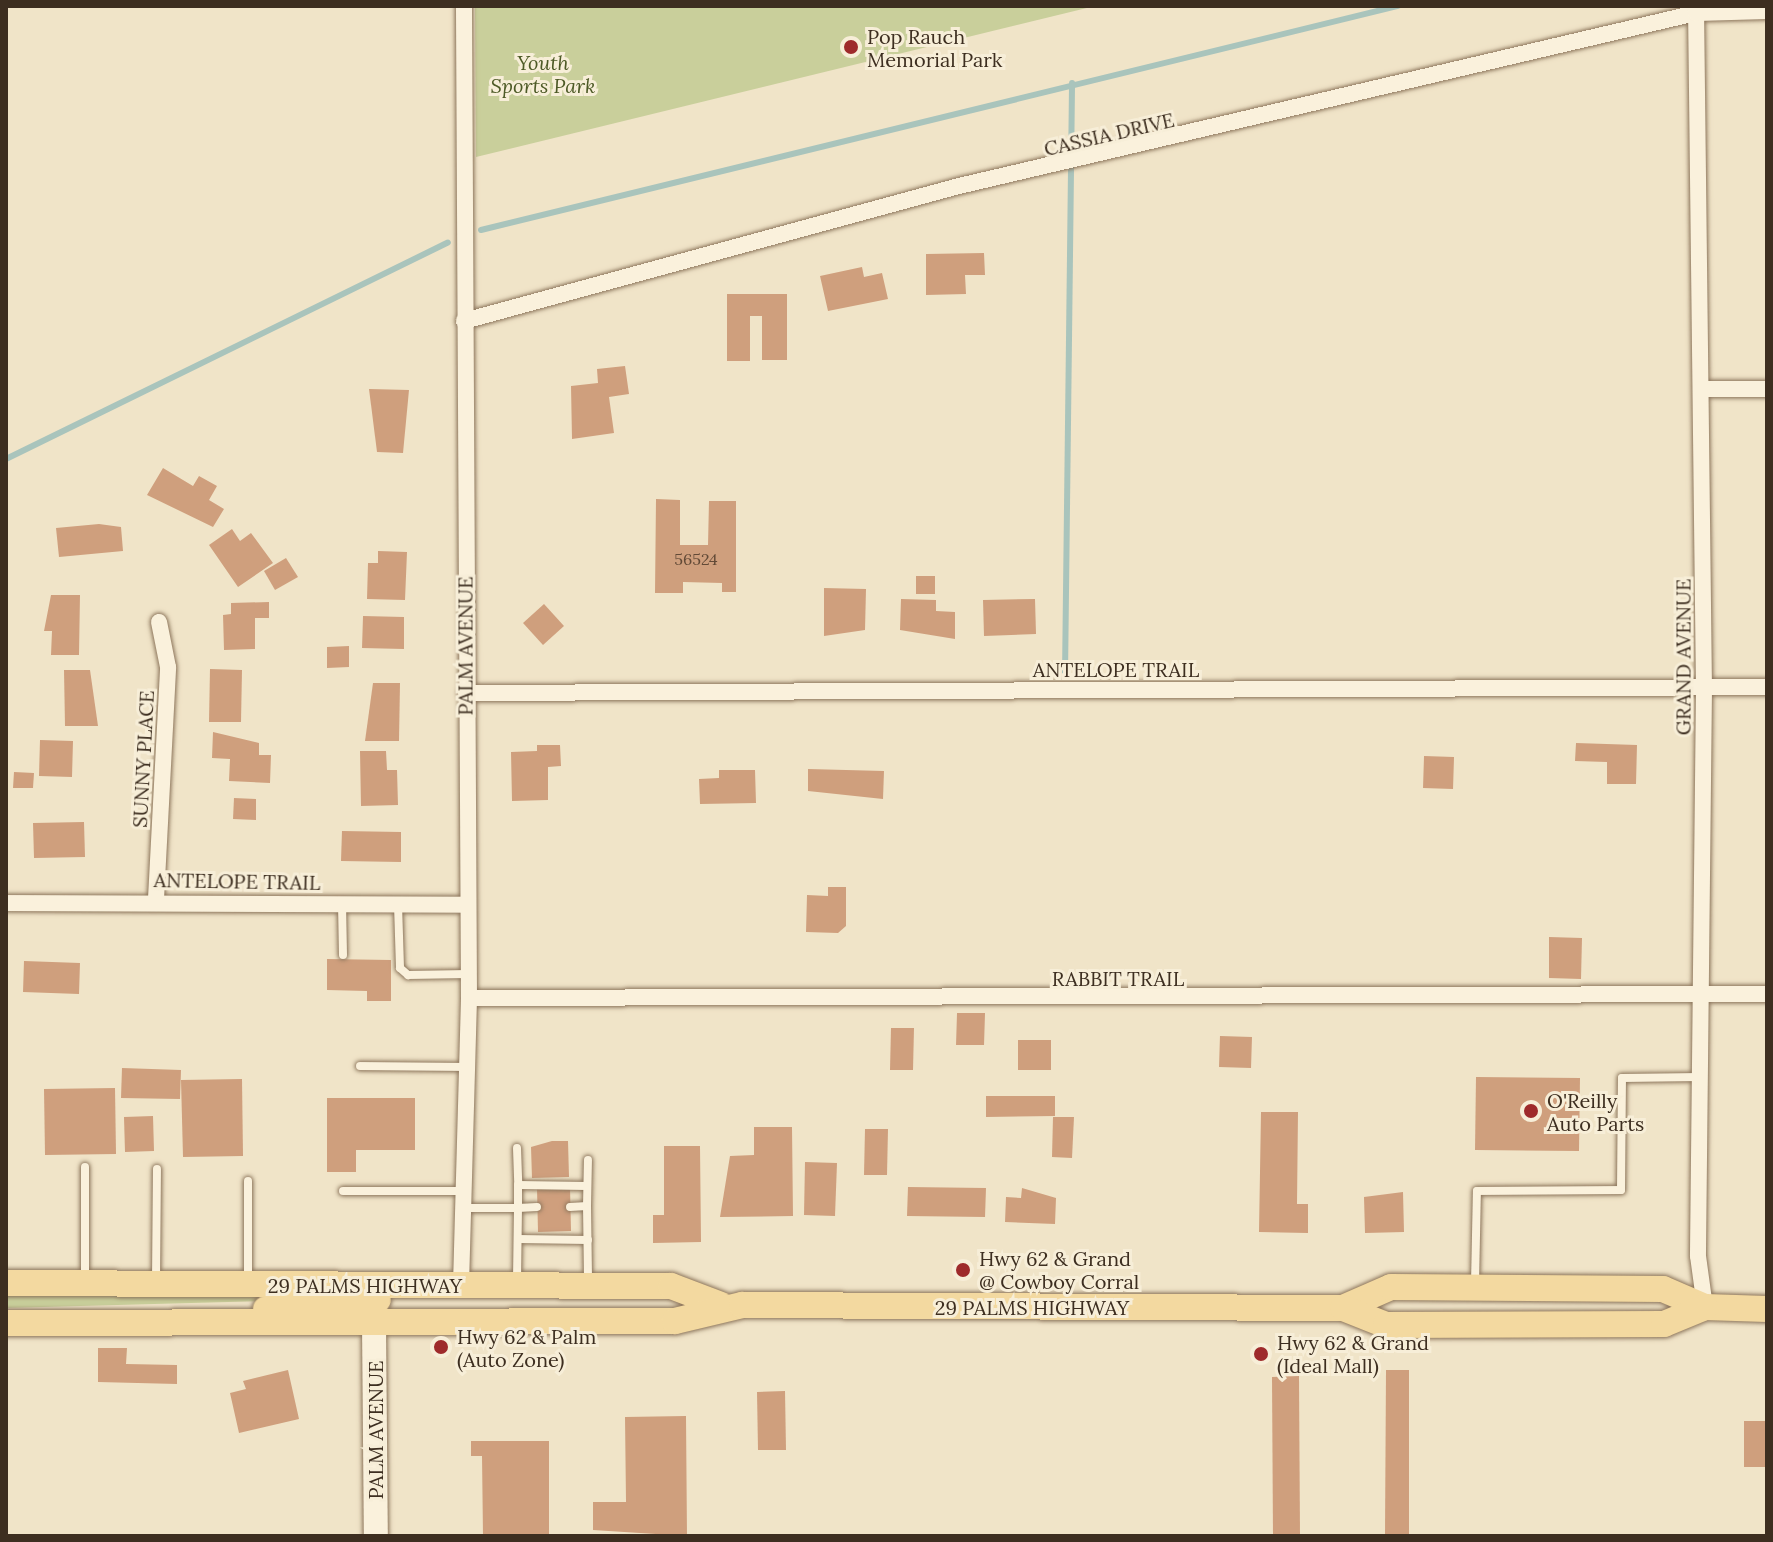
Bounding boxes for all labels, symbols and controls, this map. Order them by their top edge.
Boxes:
place label: Pop Rauch Memorial Park [867,24,1003,71]
marker: Pop Rauch Memorial Park [842,38,860,56]
park label: Youth Sports Park [490,50,596,97]
street label: CASSIA DRIVE [1042,107,1176,161]
house number: 56524 [674,549,718,569]
street label: PALM AVENUE [453,576,477,716]
street label: GRAND AVENUE [1671,579,1695,735]
street label: ANTELOPE TRAIL [1033,657,1199,681]
street label: SUNNY PLACE [127,690,159,828]
street label: ANTELOPE TRAIL [153,868,321,894]
street label: RABBIT TRAIL [1052,966,1184,990]
place label: O'Reilly Auto Parts [1547,1088,1644,1135]
marker: O'Reilly Auto Parts [1522,1102,1540,1120]
place label: Hwy 62 & Grand @ Cowboy Corral [979,1246,1139,1293]
marker: Hwy 62 & Grand @ Cowboy Corral [954,1261,972,1279]
street label: 29 PALMS HIGHWAY [268,1273,462,1297]
street label: 29 PALMS HIGHWAY [935,1295,1129,1319]
place label: Hwy 62 & Palm (Auto Zone) [457,1324,596,1371]
place label: Hwy 62 & Grand (Ideal Mall) [1277,1330,1429,1377]
marker: Hwy 62 & Palm (Auto Zone) [432,1338,450,1356]
marker: Hwy 62 & Grand (Ideal Mall) [1252,1345,1270,1363]
street label: PALM AVENUE [363,1360,387,1500]

